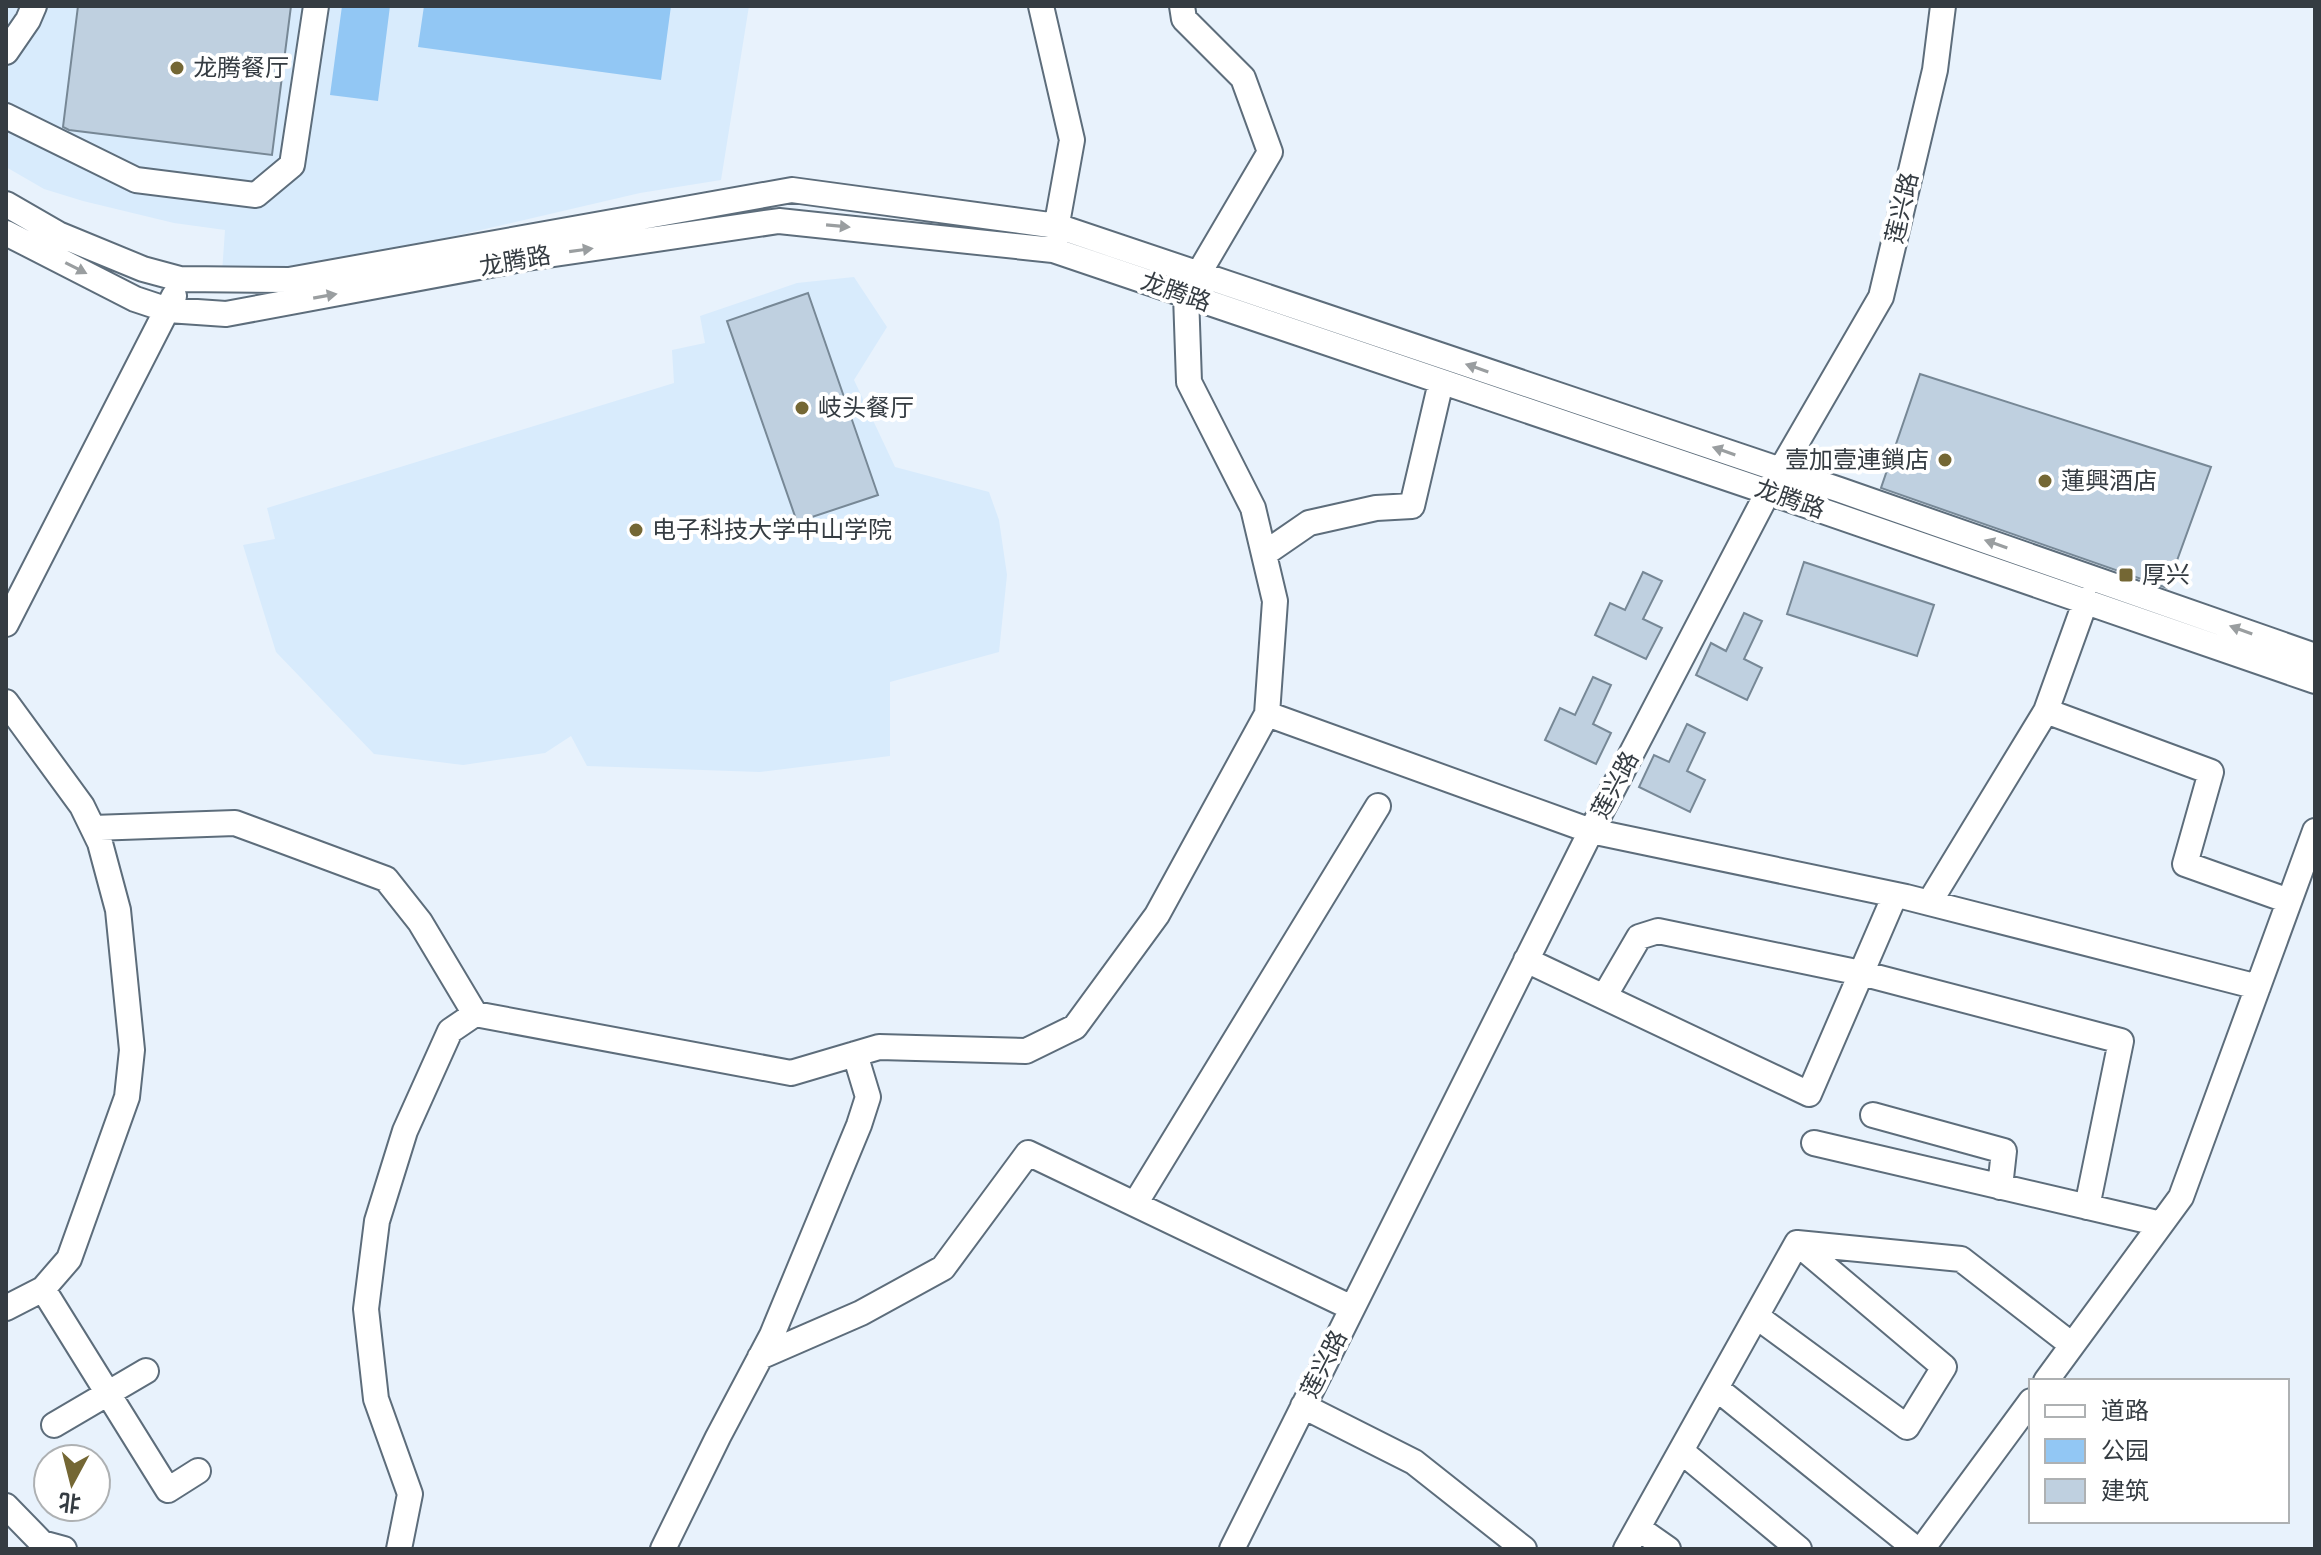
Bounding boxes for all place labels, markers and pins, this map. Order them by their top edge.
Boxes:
place label: 龙腾餐厅 [193,52,289,81]
marker: 龙腾餐厅 [168,59,186,77]
place label: 岐头餐厅 [818,392,914,421]
marker: 岐头餐厅 [793,399,811,417]
place label: 壹加壹連鎖店 [1785,444,1929,473]
marker: 壹加壹連鎖店 [1936,451,1954,469]
place label: 蓮興酒店 [2061,465,2157,494]
marker: 蓮興酒店 [2036,472,2054,490]
place label: 电子科技大学中山学院 [652,514,892,543]
marker: 电子科技大学中山学院 [627,521,645,539]
place label: 厚兴 [2142,559,2190,588]
marker: 厚兴 [2117,566,2135,584]

